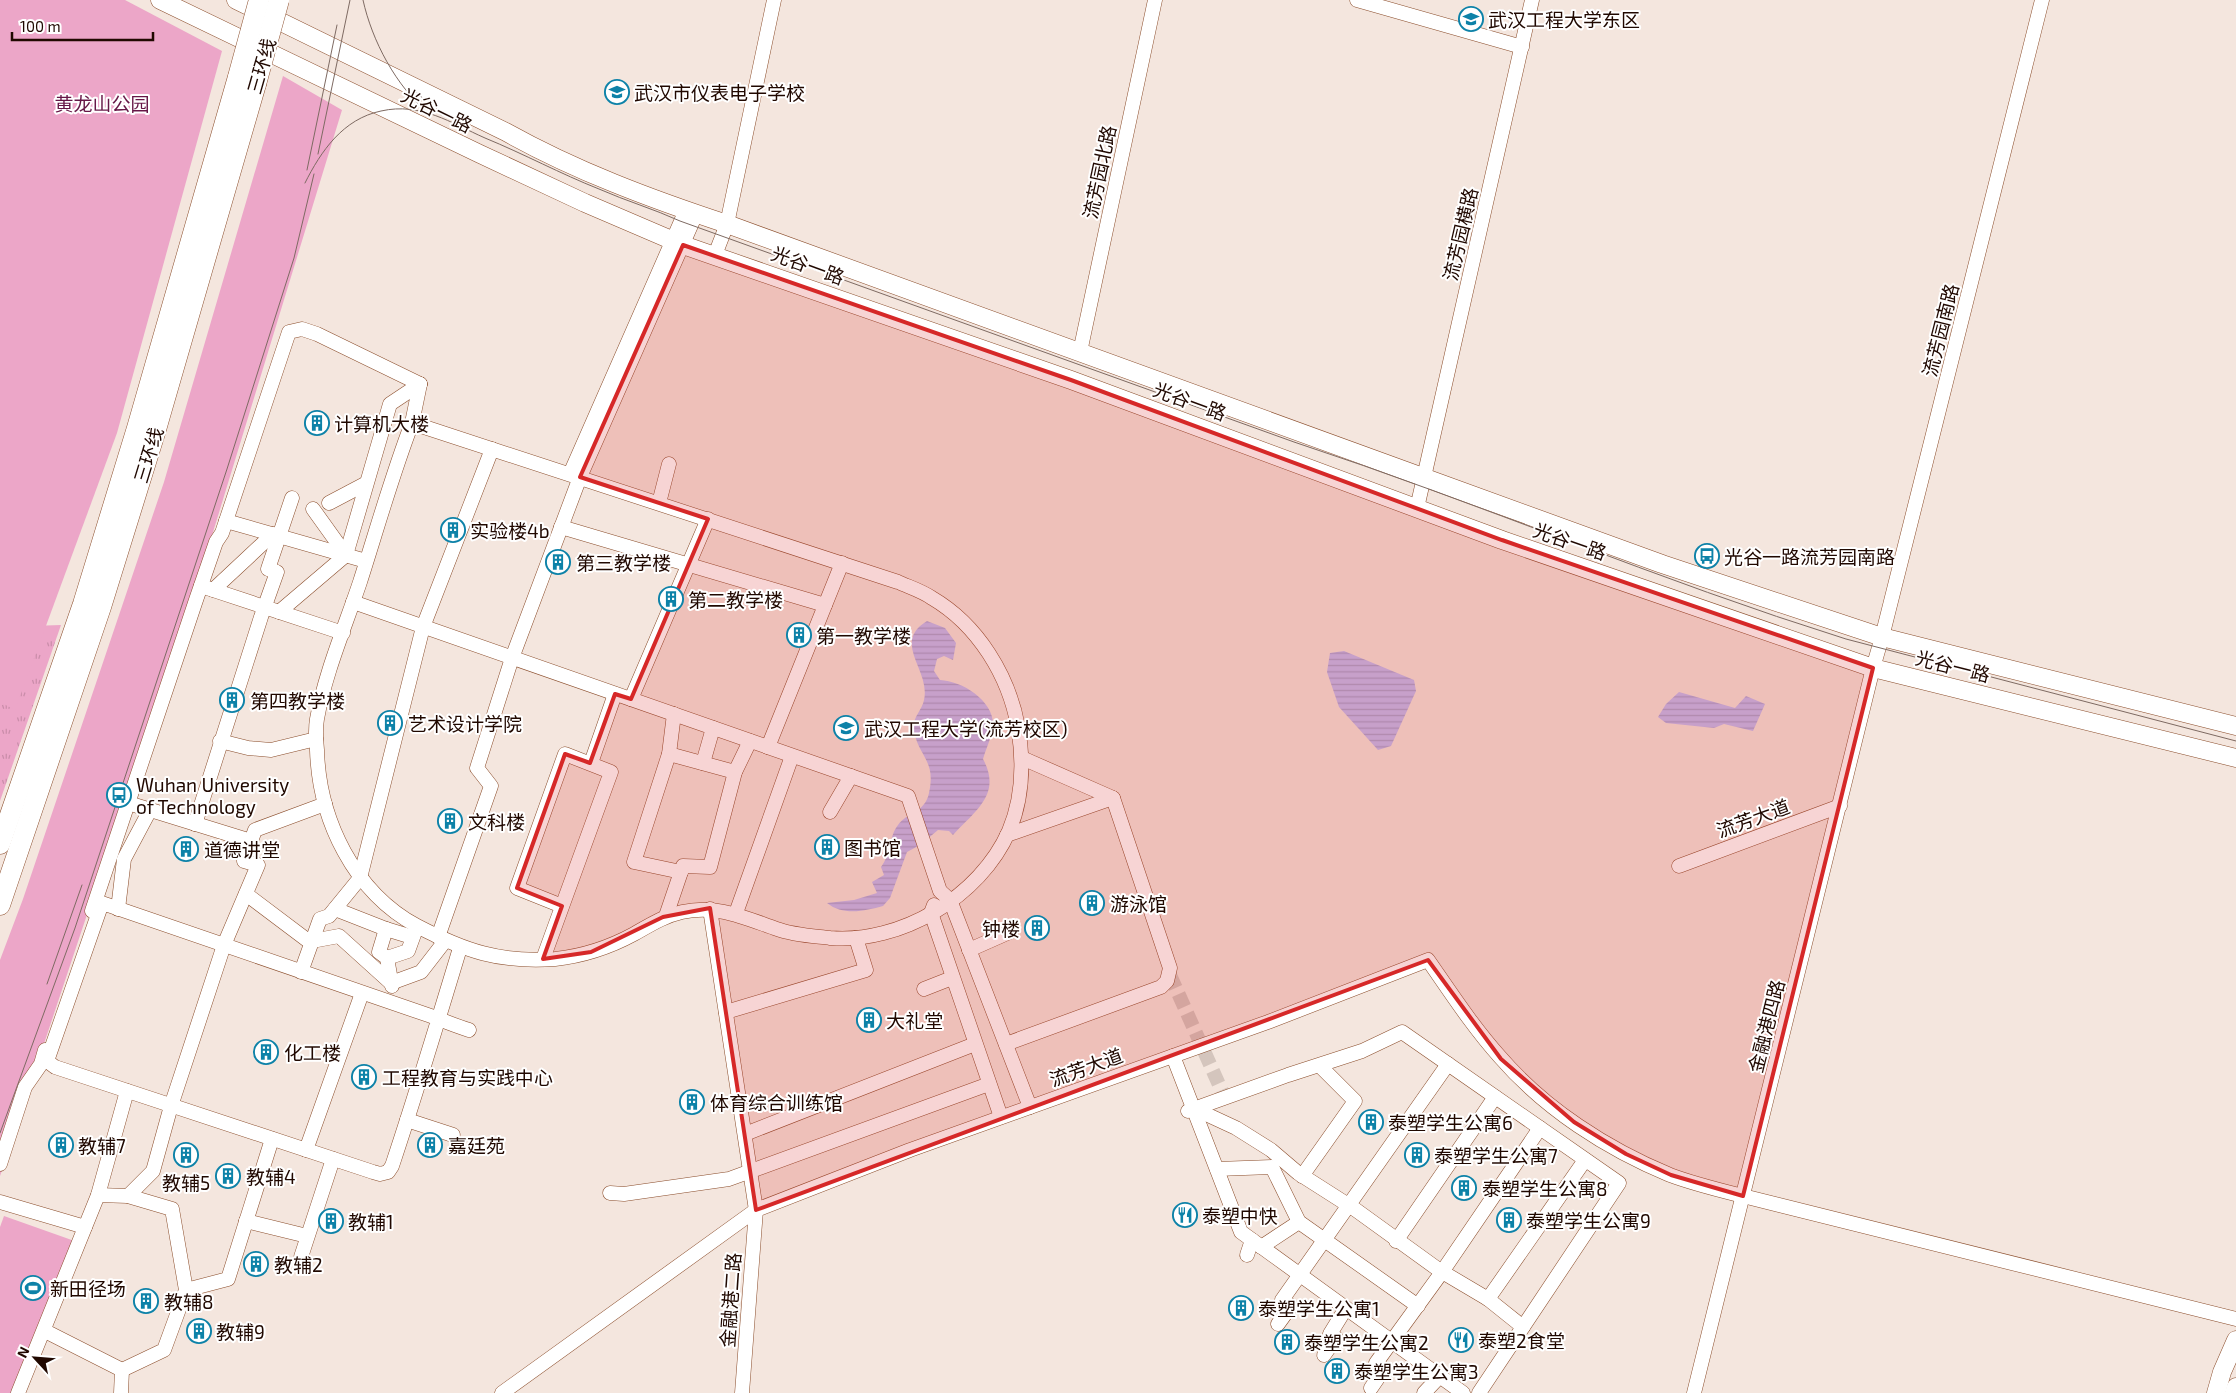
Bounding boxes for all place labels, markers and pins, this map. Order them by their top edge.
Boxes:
school or university icon: 武汉工程大学东区 [1458,6,1484,32]
place label: 武汉工程大学东区 [1488,8,1640,31]
school or university icon: 武汉市仪表电子学校 [604,79,630,105]
place label: 武汉市仪表电子学校 [634,81,805,104]
building icon: 计算机大楼 [304,410,330,436]
place label: 计算机大楼 [334,412,429,435]
building icon: 实验楼4b [440,517,466,543]
place label: 实验楼4b [470,519,550,542]
bus stop icon: 光谷一路流芳园南路 [1694,543,1720,569]
place label: 光谷一路流芳园南路 [1724,545,1895,568]
building icon: 第三教学楼 [545,549,571,575]
place label: 第三教学楼 [576,551,671,574]
building icon: 第二教学楼 [658,586,684,612]
place label: 第二教学楼 [688,588,783,611]
building icon: 第一教学楼 [786,622,812,648]
place label: 第一教学楼 [816,624,911,647]
building icon: 第四教学楼 [219,687,245,713]
place label: 第四教学楼 [250,689,345,712]
building icon: 艺术设计学院 [377,710,403,736]
place label: 艺术设计学院 [408,712,522,735]
school or university icon: 武汉工程大学(流芳校区) [833,715,859,741]
place label: 武汉工程大学(流芳校区) [864,717,1068,740]
place label: Wuhan University of Technology [136,773,289,818]
bus stop icon: Wuhan University of Technology [106,782,132,808]
building icon: 文科楼 [437,808,463,834]
place label: 文科楼 [468,810,525,833]
building icon: 图书馆 [814,834,840,860]
building icon: 道德讲堂 [173,836,199,862]
place label: 图书馆 [844,836,901,859]
place label: 道德讲堂 [204,838,280,861]
building icon: 游泳馆 [1079,890,1105,916]
place label: 游泳馆 [1110,892,1167,915]
building icon: 钟楼 [1024,915,1050,941]
place label: 钟楼 [982,917,1020,940]
building icon: 大礼堂 [856,1007,882,1033]
place label: 大礼堂 [886,1009,943,1032]
building icon: 化工楼 [253,1039,279,1065]
place label: 化工楼 [284,1041,341,1064]
building icon: 工程教育与实践中心 [351,1064,377,1090]
place label: 工程教育与实践中心 [382,1066,553,1089]
building icon: 体育综合训练馆 [679,1089,705,1115]
place label: 体育综合训练馆 [710,1091,843,1114]
building icon: 泰塑学生公寓6 [1358,1109,1384,1135]
place label: 泰塑学生公寓6 [1388,1111,1513,1134]
building icon: 教辅7 [48,1132,74,1158]
building icon: 嘉廷苑 [417,1132,443,1158]
place label: 教辅7 [78,1134,126,1157]
place label: 嘉廷苑 [448,1134,505,1157]
building icon: 教辅5 [173,1142,199,1168]
building icon: 泰塑学生公寓7 [1404,1142,1430,1168]
place label: 泰塑学生公寓7 [1434,1144,1558,1167]
building icon: 教辅4 [215,1163,241,1189]
place label: 教辅4 [246,1165,296,1188]
place label: 教辅5 [162,1171,210,1194]
building icon: 泰塑学生公寓8 [1451,1175,1477,1201]
place label: 泰塑学生公寓8 [1482,1177,1608,1200]
restaurant icon: 泰塑中快 [1172,1202,1198,1228]
place label: 泰塑中快 [1202,1204,1278,1227]
building icon: 泰塑学生公寓9 [1496,1207,1522,1233]
building icon: 教辅1 [318,1208,344,1234]
place label: 泰塑学生公寓9 [1526,1209,1651,1232]
place label: 教辅1 [348,1210,394,1233]
building icon: 教辅2 [243,1251,269,1277]
place label: 教辅2 [274,1253,323,1276]
sports icon: 新田径场 [20,1275,46,1301]
place label: 新田径场 [50,1277,126,1300]
building icon: 教辅8 [133,1288,159,1314]
place label: 教辅8 [164,1290,214,1313]
building icon: 泰塑学生公寓1 [1228,1295,1254,1321]
place label: 泰塑学生公寓1 [1258,1297,1380,1320]
building icon: 教辅9 [186,1318,212,1344]
place label: 教辅9 [216,1320,265,1343]
restaurant icon: 泰塑2食堂 [1448,1327,1474,1353]
building icon: 泰塑学生公寓2 [1274,1329,1300,1355]
place label: 泰塑2食堂 [1478,1329,1565,1352]
place label: 泰塑学生公寓2 [1304,1331,1429,1354]
building icon: 泰塑学生公寓3 [1324,1358,1350,1384]
place label: 泰塑学生公寓3 [1354,1360,1479,1383]

